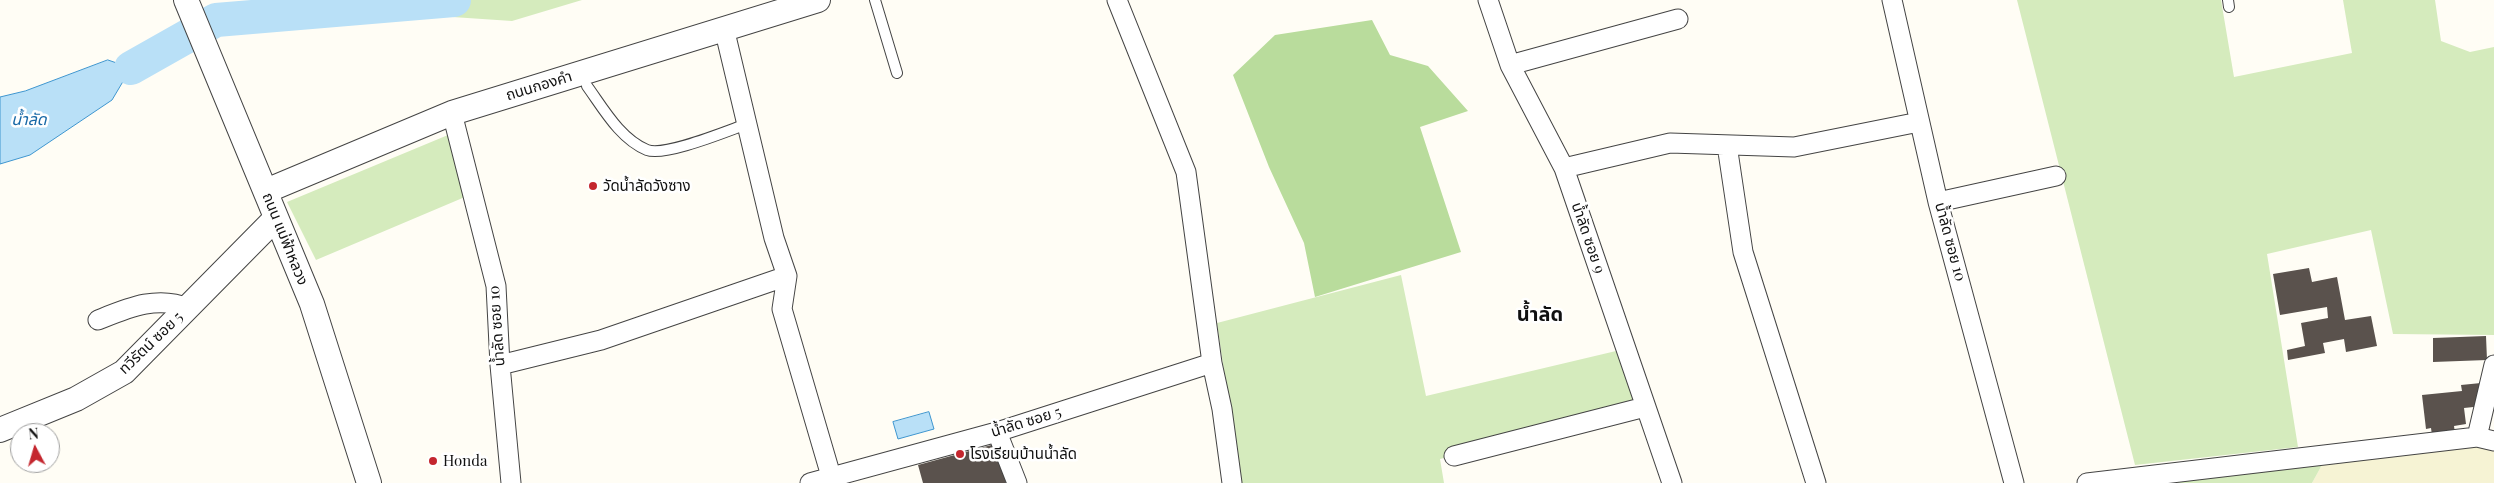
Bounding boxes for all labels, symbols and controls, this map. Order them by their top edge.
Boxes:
street label: ถนนกองคำ [504,67,574,105]
water label: น้ำลัด [11,110,47,130]
place label: วัดน้ำลัดวังซาง [603,177,691,195]
marker: วัดน้ำลัดวังซาง [587,180,599,192]
street label: ถนน แม่ฟ้าหลวง [258,190,312,288]
street label: น้ำลัด ซอย 9 [1567,200,1609,276]
street label: น้ำลัด ซอย 10 [1931,201,1969,283]
street label: น้ำลัด ซอย 10 [485,285,509,367]
district label: น้ำลัด [1517,303,1563,327]
street label: ทวีรัตน์ ซอย 5 [115,308,187,378]
street label: น้ำลัด ซอย 5 [989,403,1063,441]
north arrow [10,423,60,473]
text: N [27,424,39,444]
place label: โรงเรียนบ้านน้ำลัด [970,445,1077,463]
marker: โรงเรียนบ้านน้ำลัด [954,448,966,460]
place label: Honda [443,452,487,470]
marker: Honda [427,455,439,467]

